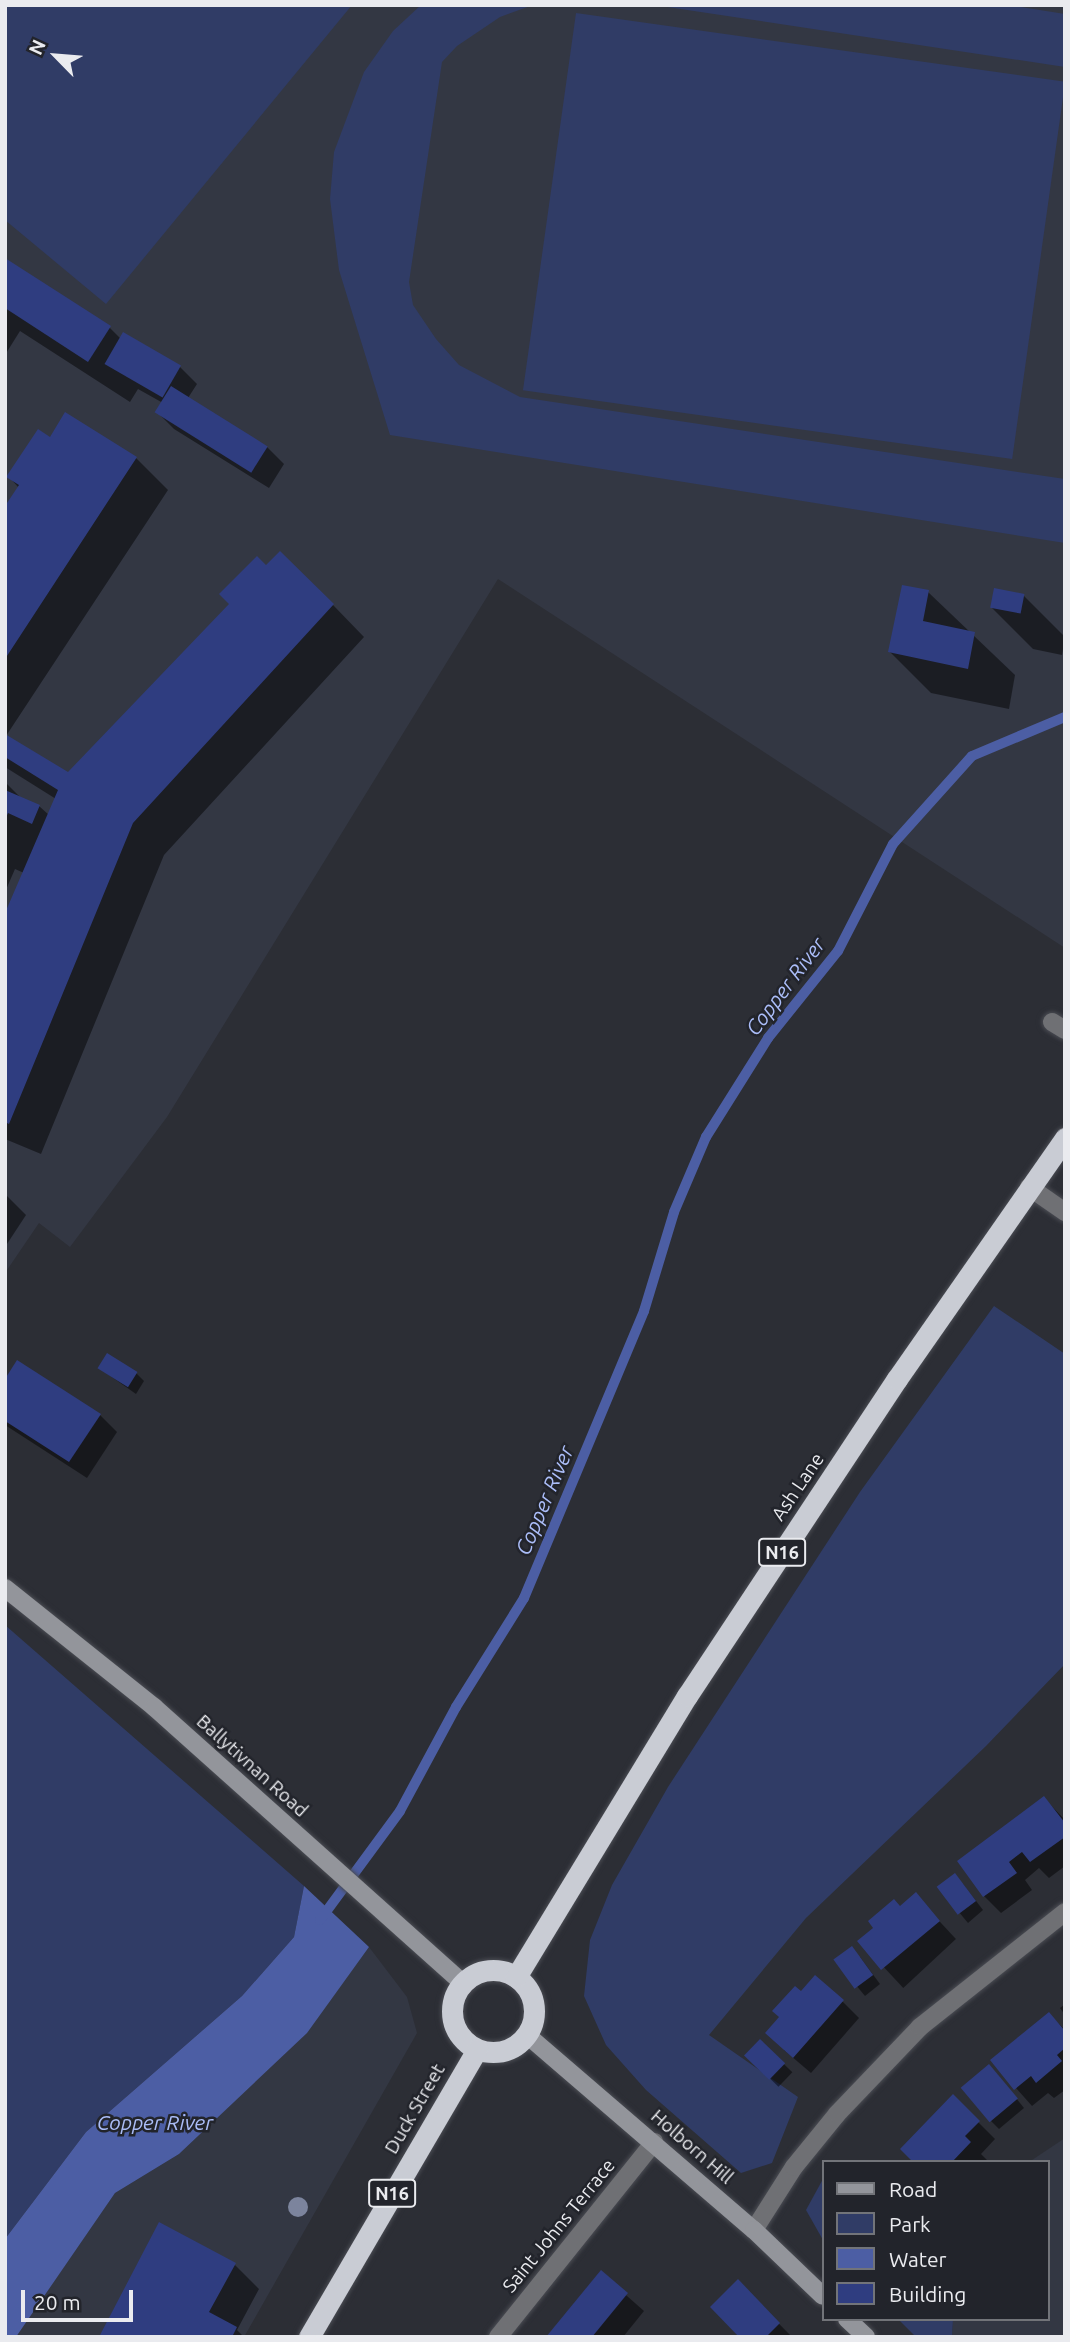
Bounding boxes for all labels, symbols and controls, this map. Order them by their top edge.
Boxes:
north arrow [21,21,91,91]
text: N [24,36,50,58]
water label: Copper River [740,932,830,1040]
water label: Copper River [510,1441,578,1559]
street label: Ash Lane [767,1449,829,1525]
road number: N16 [758,1538,806,1567]
street label: Ballytivnan Road [192,1710,312,1822]
street label: Duck Street [380,2060,450,2158]
street label: Holborn Hill [646,2105,738,2189]
water label: Copper River [97,2109,213,2135]
street label: Saint Johns Terrace [498,2155,620,2297]
legend [822,2160,1049,2321]
text: Road [889,2177,937,2201]
road number: N16 [368,2178,416,2208]
text: Park [889,2212,931,2236]
text: Water [889,2247,947,2271]
scale bar [24,2276,136,2320]
text: Building [889,2282,966,2306]
text: 20 m [34,2290,81,2314]

